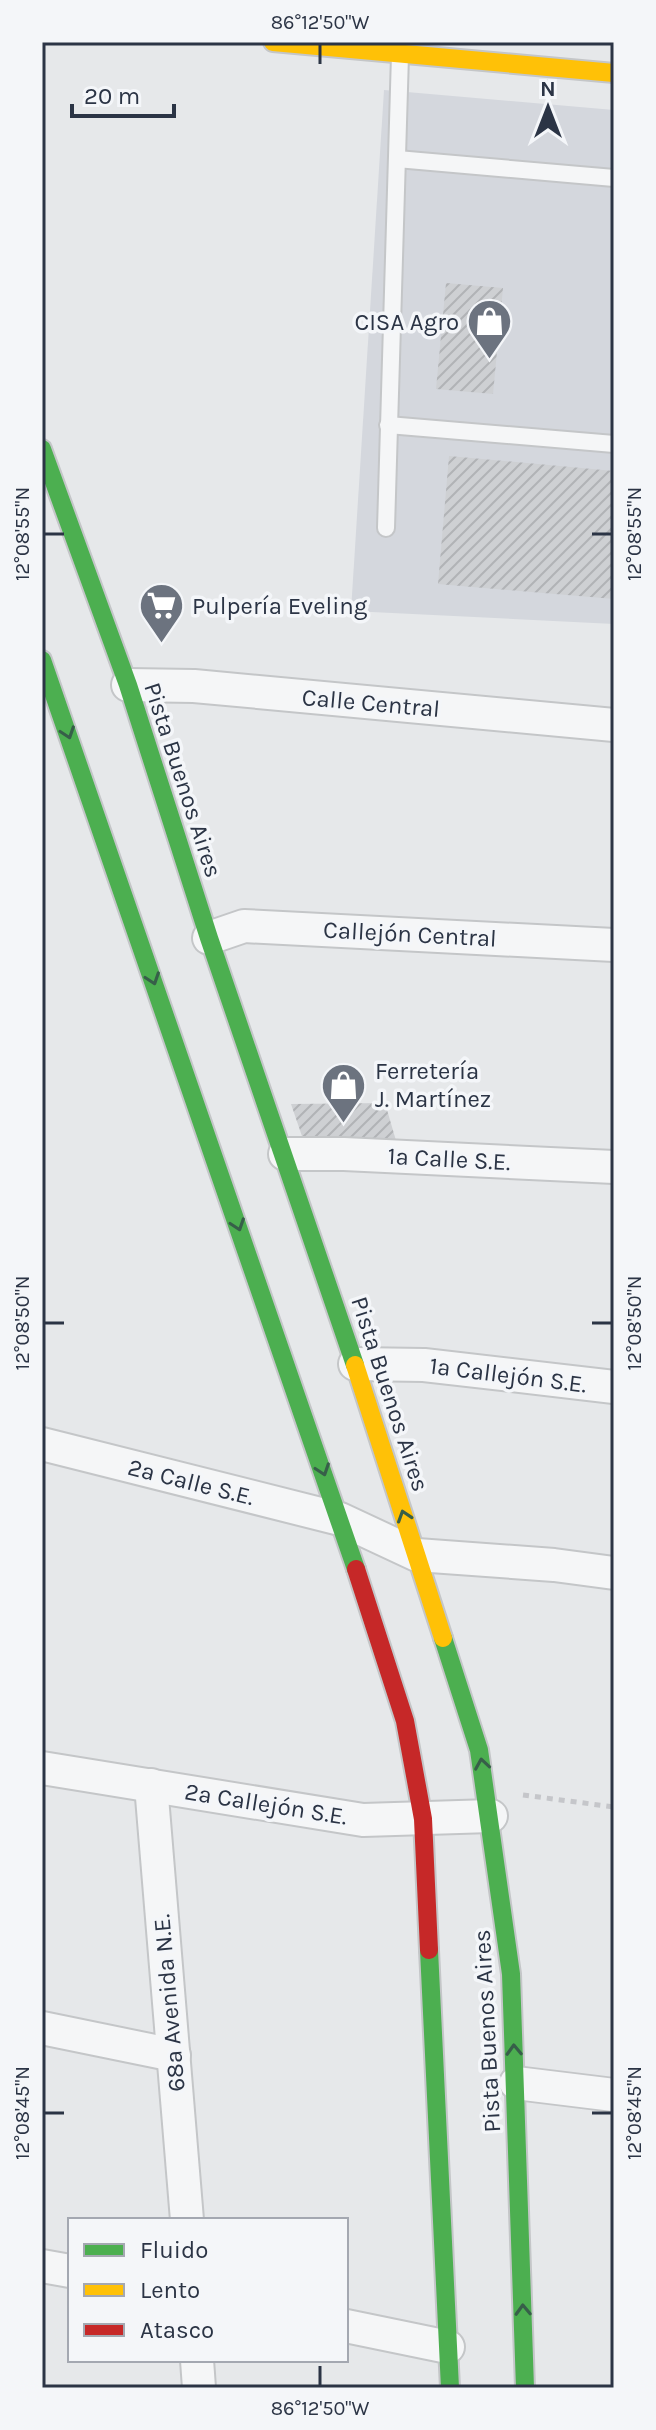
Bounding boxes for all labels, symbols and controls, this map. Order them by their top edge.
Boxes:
text: 86°12'50"W [271,11,369,34]
scale bar [72,68,174,118]
north arrow [508,68,588,148]
text: N [540,76,556,102]
text: 20 m [84,82,140,110]
shop icon: CISA Agro [466,298,514,361]
place label: CISA Agro [354,308,459,336]
text: 12°08'55"N [11,487,34,581]
text: 12°08'55"N [623,487,646,581]
supermarket icon: Pulpería Eveling [137,582,185,645]
place label: Pulpería Eveling [192,592,368,620]
street label: Pista Buenos Aires [138,679,228,881]
street label: Calle Central [301,683,441,723]
one-way arrow [58,725,74,739]
street label: Callejón Central [323,915,497,953]
one-way arrow [144,971,160,985]
place label: Ferretería J. Martínez [375,1057,491,1113]
shop icon: Ferretería J. Martínez [320,1061,368,1124]
street label: 1a Calle S.E. [387,1142,511,1176]
one-way arrow [229,1217,245,1231]
text: 12°08'50"N [11,1276,34,1370]
text: 12°08'50"N [623,1276,646,1370]
street label: Pista Buenos Aires [345,1293,435,1495]
street label: 1a Callejón S.E. [428,1351,588,1399]
street label: 2a Calle S.E. [125,1453,257,1511]
one-way arrow [313,1463,329,1477]
one-way arrow [398,1510,414,1524]
one-way arrow [474,1758,491,1771]
street label: 2a Callejón S.E. [183,1777,349,1831]
street label: 68a Avenida N.E. [147,1913,191,2093]
street label: Pista Buenos Aires [468,1929,506,2133]
one-way arrow [506,2043,523,2056]
text: 12°08'45"N [11,2066,34,2160]
text: 12°08'45"N [623,2066,646,2160]
legend [68,2218,348,2362]
text: Fluido [140,2236,208,2264]
text: Lento [140,2276,200,2304]
one-way arrow [514,2303,531,2316]
text: Atasco [140,2316,214,2344]
text: 86°12'50"W [271,2397,369,2420]

